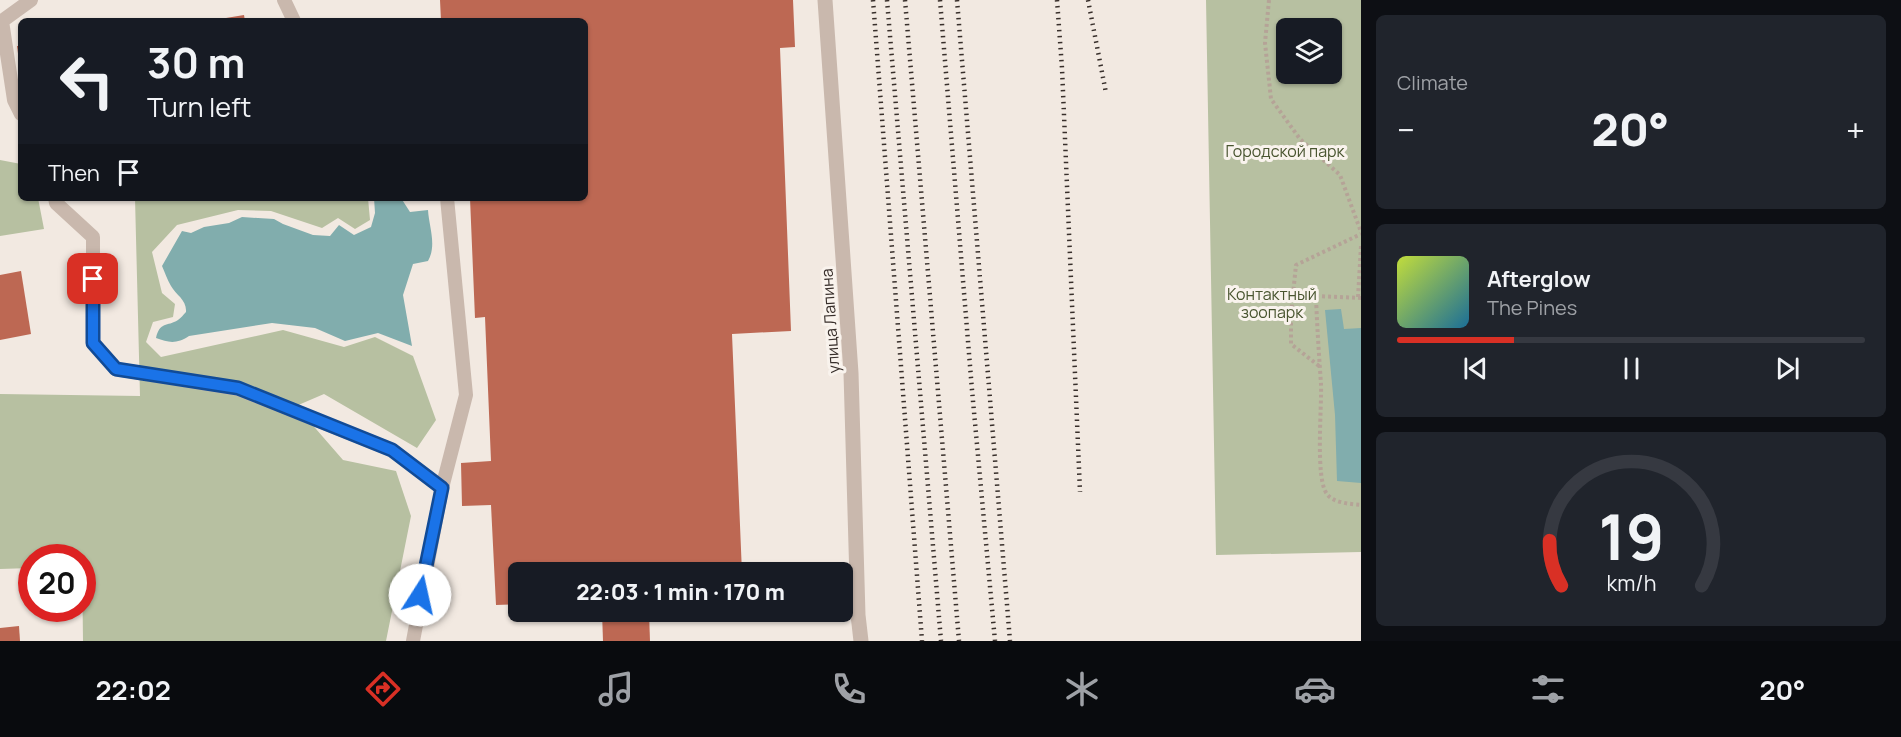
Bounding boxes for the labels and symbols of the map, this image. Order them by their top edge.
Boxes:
park label: Городской парк [1226,140,1346,162]
pin [67,253,118,304]
street label: улица Лапина [815,268,845,374]
park label: Контактный зоопарк [1227,283,1317,323]
speed limit sign: 20 [18,544,96,622]
position arrow [388,563,452,627]

